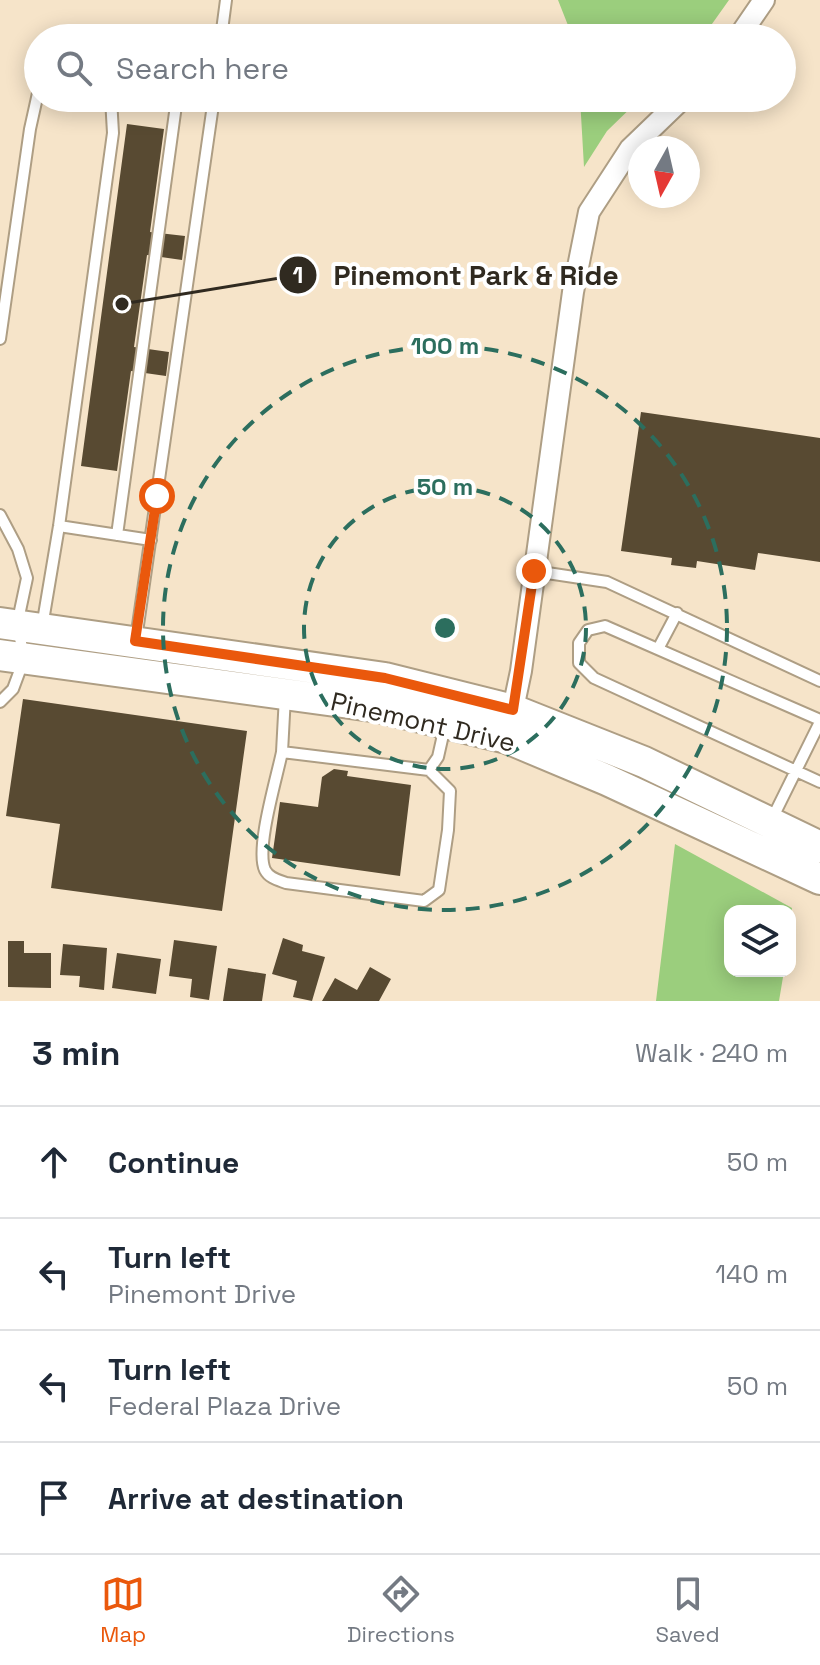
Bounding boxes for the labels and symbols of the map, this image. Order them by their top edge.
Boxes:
north arrow [628,136,700,208]
callout: Pinemont Park & Ride [278,249,635,301]
text: Pinemont Park & Ride [333,257,619,293]
text: 1 [293,259,303,290]
text: 100 m [411,330,479,361]
text: 50 m [417,471,473,502]
route start [139,478,175,514]
route end [516,553,552,589]
centre of rings [431,614,459,642]
street label: Pinemont Drive [327,684,519,760]

